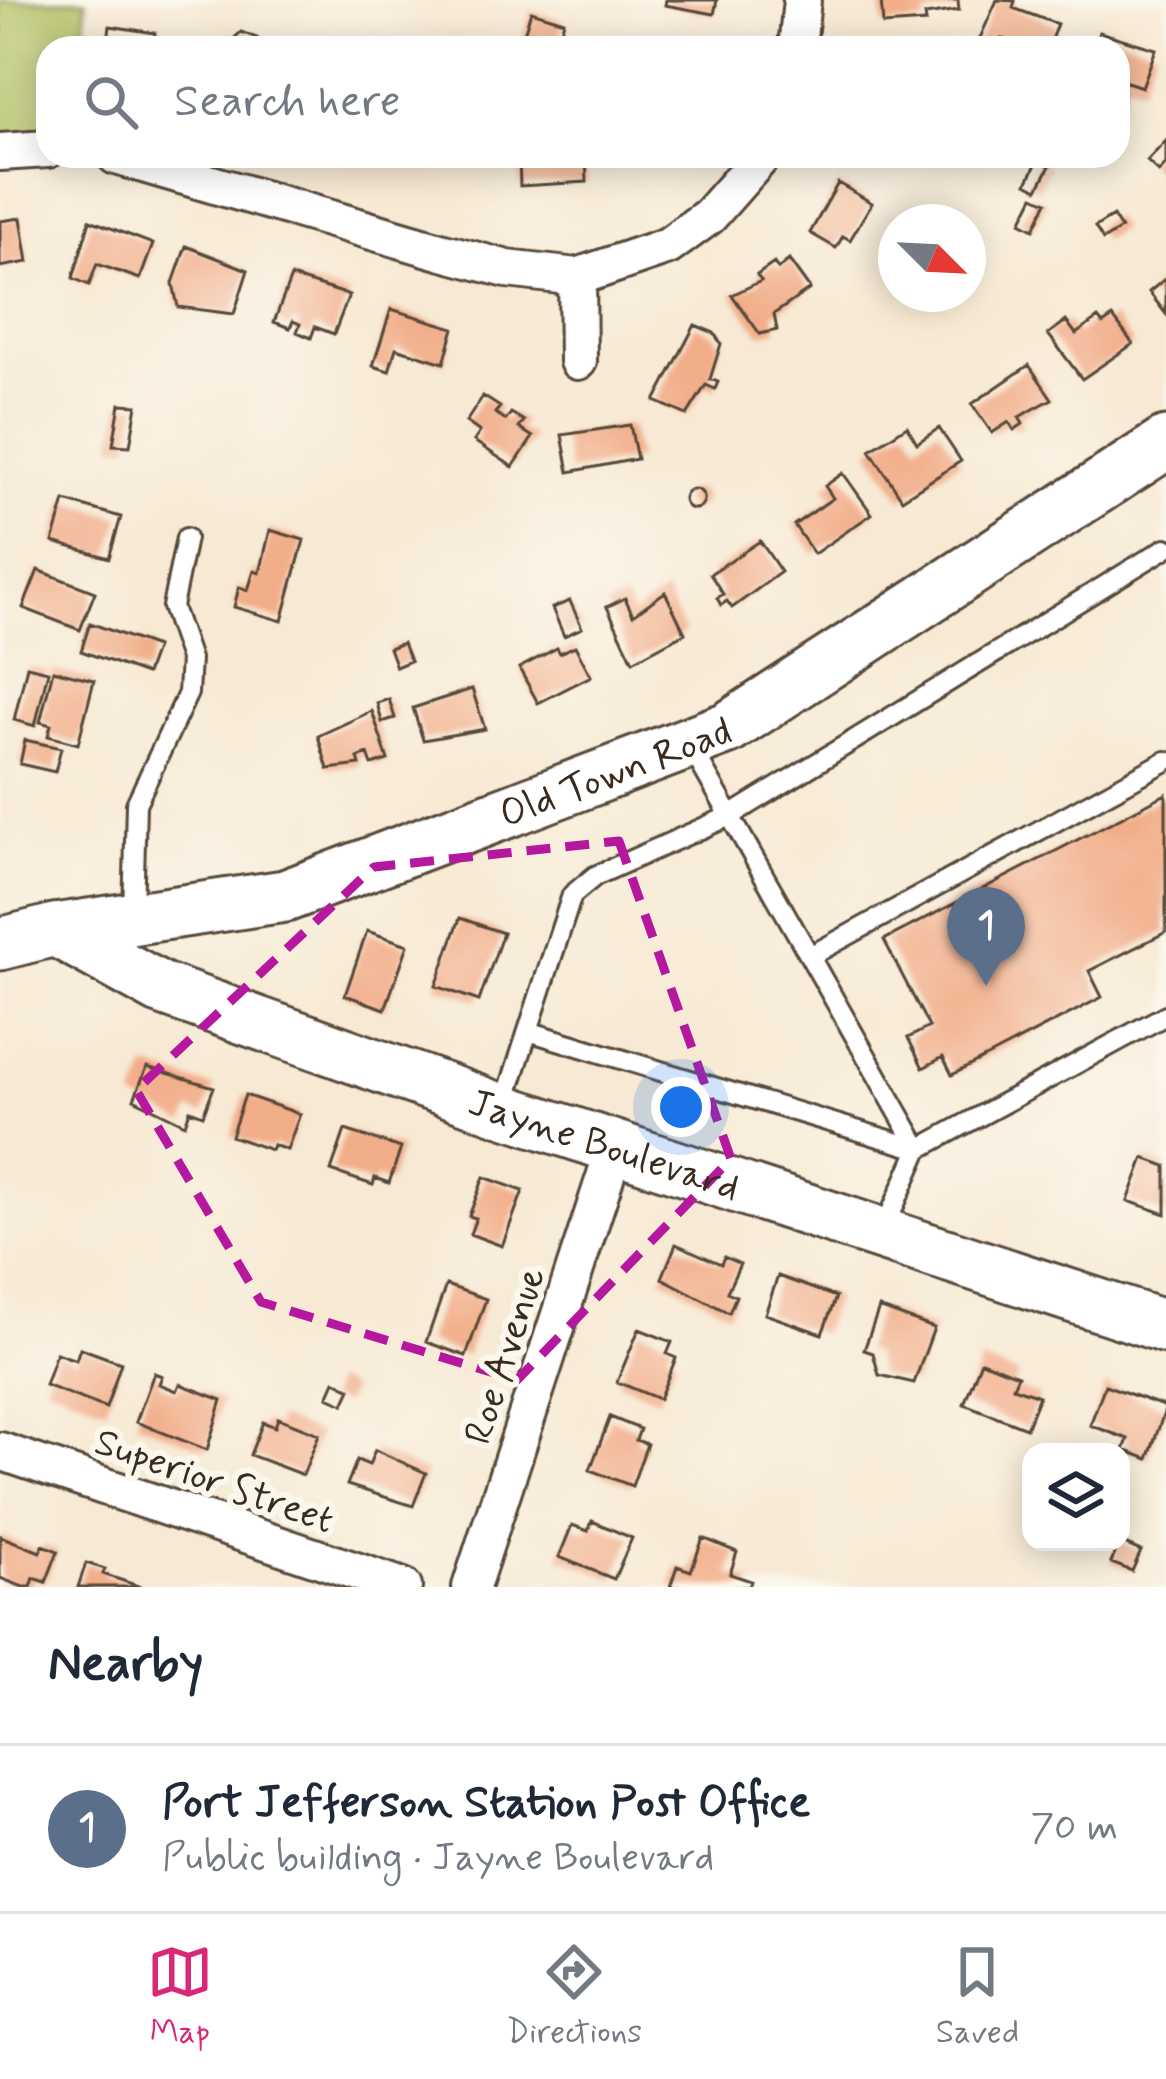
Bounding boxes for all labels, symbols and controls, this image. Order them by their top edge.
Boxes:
search box [36,36,1130,168]
icon: search [78,69,144,135]
text: Search here [174,73,401,132]
north arrow [878,204,986,312]
street label: Old Town Road [493,707,739,841]
pin: 1 [947,887,1025,986]
your location [651,1077,711,1137]
street label: Jayne Boulevard [461,1078,745,1215]
street label: Roe Avenue [454,1261,559,1451]
street label: Superior Street [88,1418,340,1547]
map controls [1022,1443,1130,1551]
button: layers [1022,1443,1130,1551]
text: Nearby [48,1632,203,1698]
text: Port Jefferson Station Post Office [162,1774,810,1833]
text: 1 [78,1803,96,1854]
text: 70 m [1030,1803,1118,1854]
text: Public building · Jayne Boulevard [162,1833,714,1884]
tab: Map [147,1939,213,2055]
tab: Directions [506,1939,642,2055]
tab: Saved [936,1939,1019,2055]

